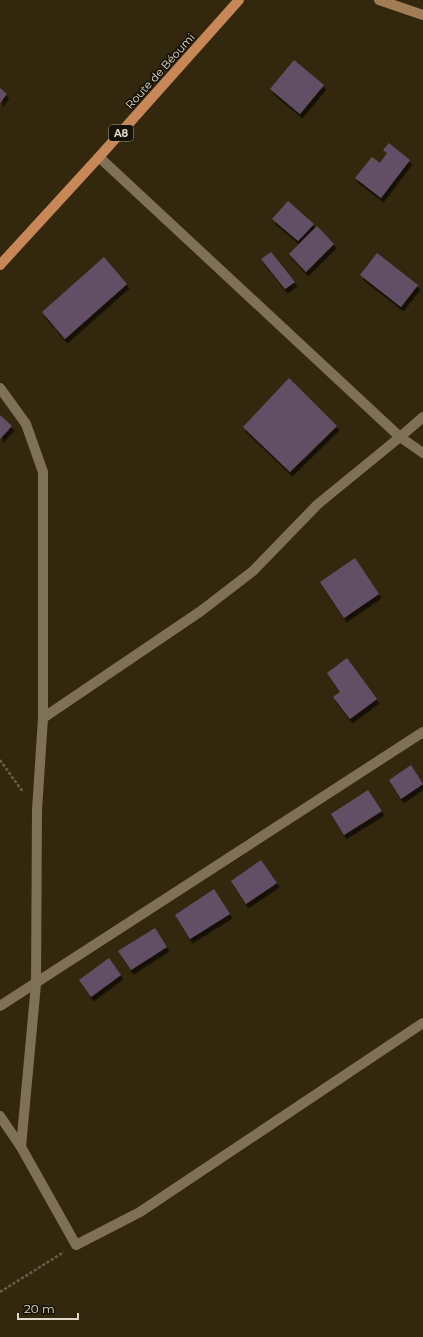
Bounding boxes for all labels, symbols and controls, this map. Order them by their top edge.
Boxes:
street label: Route de Béoumi [122,30,198,112]
road number: A8 [109,125,133,141]
scale bar [18,1295,78,1321]
text: 20 m [24,1301,55,1316]

